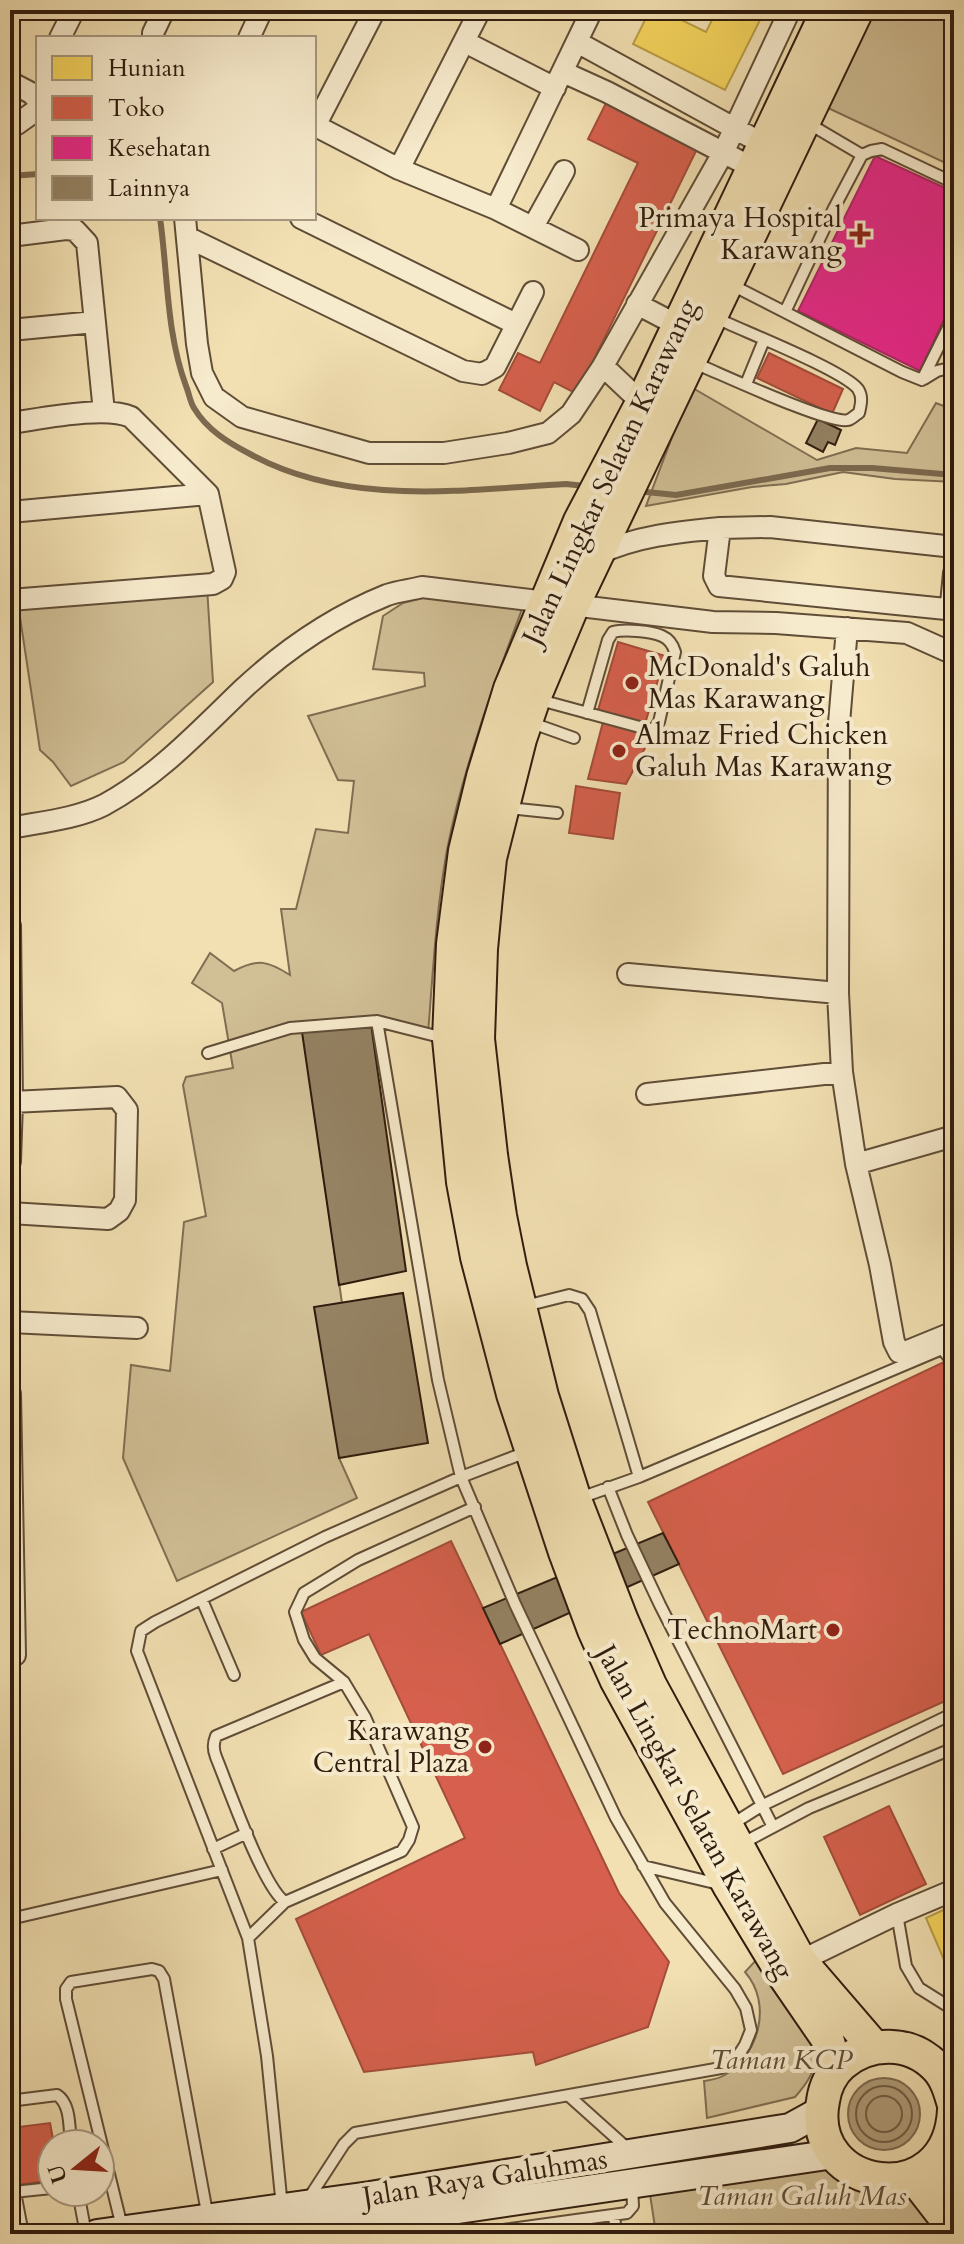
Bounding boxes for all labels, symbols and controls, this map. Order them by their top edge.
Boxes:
legend [36,36,316,220]
text: Hunian [108,52,186,85]
text: Toko [108,92,164,125]
text: Kesehatan [108,132,211,165]
text: Lainnya [108,172,191,205]
place label: Primaya Hospital Karawang [638,199,842,269]
marker: Primaya Hospital Karawang [849,223,871,245]
street label: Jalan Lingkar Selatan Karawang [511,293,707,655]
place label: McDonald's Galuh Mas Karawang [648,648,870,718]
marker: McDonald's Galuh Mas Karawang [623,674,641,692]
place label: Almaz Fried Chicken Galuh Mas Karawang [635,716,892,786]
marker: Almaz Fried Chicken Galuh Mas Karawang [610,742,628,760]
place label: TechnoMart [667,1611,817,1649]
marker: TechnoMart [824,1621,842,1639]
street label: Jalan Lingkar Selatan Karawang [585,1634,803,1986]
place label: Karawang Central Plaza [313,1712,469,1782]
marker: Karawang Central Plaza [476,1738,494,1756]
park label: Taman KCP [710,2041,853,2079]
north arrow [36,2128,116,2208]
street label: Jalan Raya Galuhmas [356,2140,610,2217]
text: U [41,2161,75,2187]
park label: Taman Galuh Mas [697,2177,907,2215]

